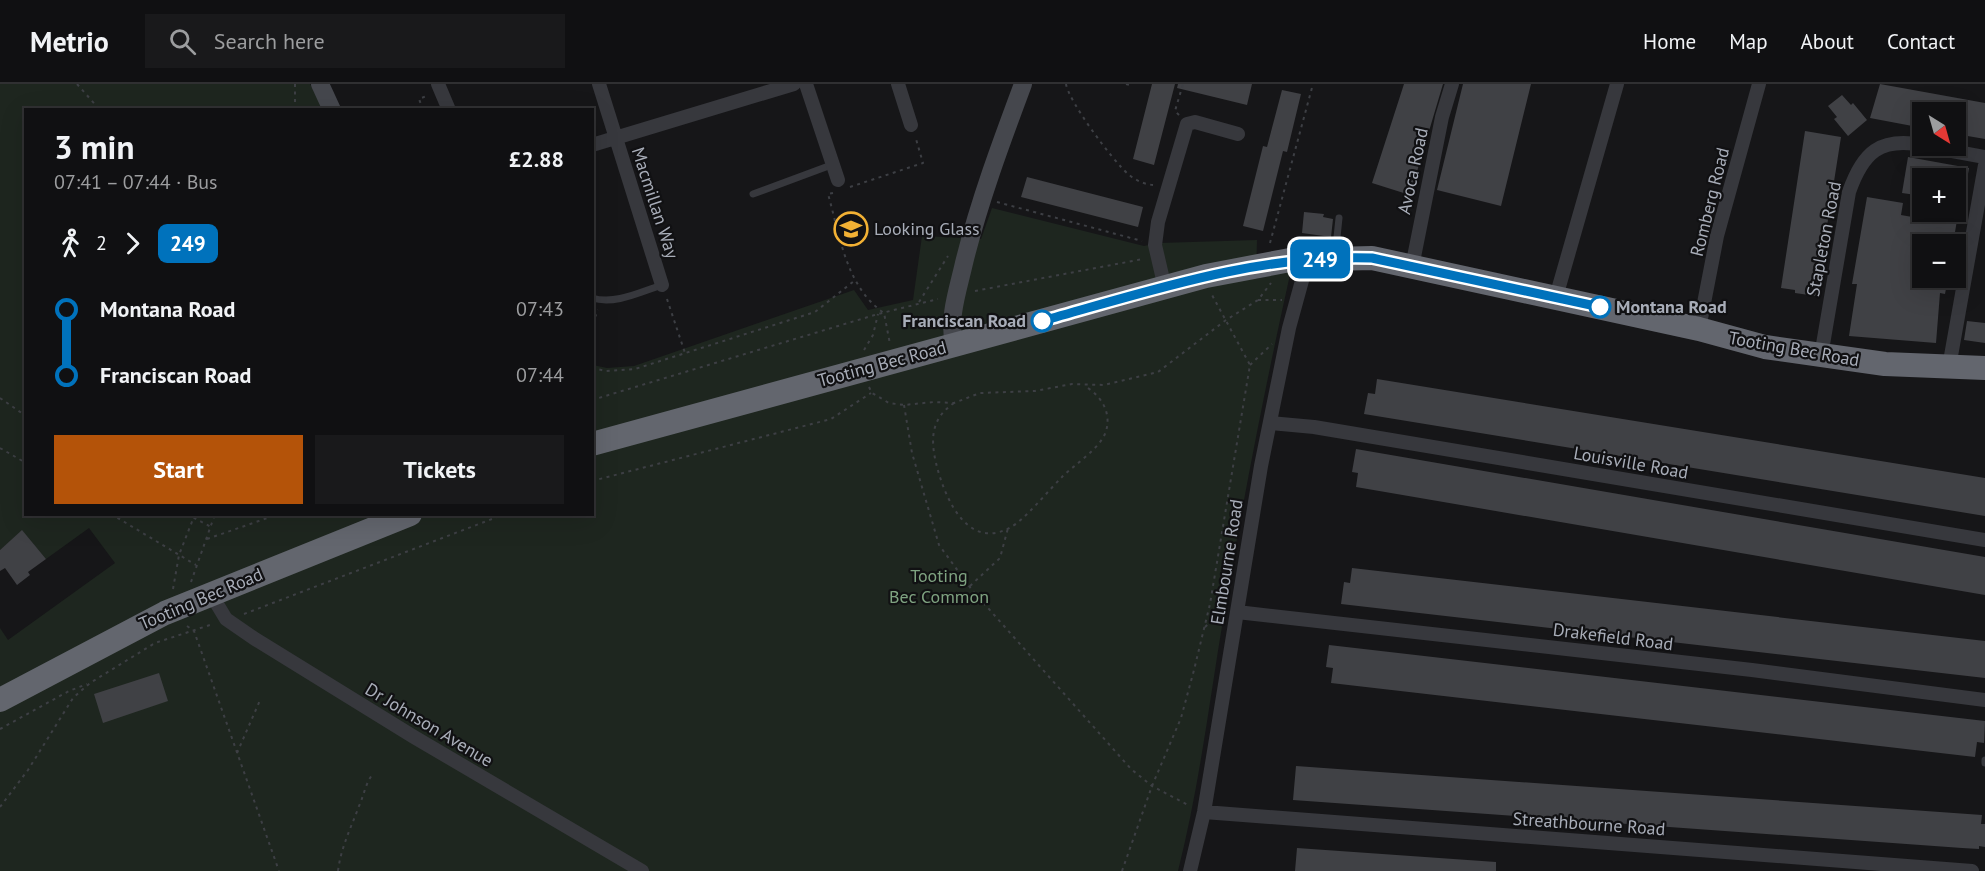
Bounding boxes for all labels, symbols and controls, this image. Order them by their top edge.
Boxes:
search box [145,14,565,68]
text: Metrio [30,23,109,60]
icon: search [166,25,199,58]
text: Search here [214,27,325,55]
text: Home [1643,28,1696,55]
text: Map [1729,28,1768,55]
text: About [1801,28,1854,55]
text: Contact [1887,28,1955,55]
north arrow [1912,102,1966,156]
map controls [1912,102,1966,288]
text: 3 min [54,125,135,168]
street label: Avoca Road [1392,125,1433,216]
street label: Macmillan Way [627,144,685,262]
text: £2.88 [509,145,564,173]
street label: Romberg Road [1685,145,1734,259]
button: + [1912,168,1966,222]
text: 07:41 – 07:44 · Bus [54,169,218,195]
street label: Stapleton Road [1801,179,1846,299]
school or university icon: Looking Glass [833,211,869,247]
place label: Looking Glass [874,217,980,240]
icon: walk [54,227,87,260]
icon: forward [116,227,149,260]
text: 2 [96,230,107,256]
text: 249 [170,230,206,257]
button: − [1912,234,1966,288]
line badge: 249 [1286,240,1354,279]
text: 249 [1302,246,1338,273]
text: Montana Road [100,295,235,323]
place label: Montana Road [1616,295,1727,318]
text: 07:43 [516,296,564,322]
marker: Montana Road [1589,296,1611,318]
place label: Franciscan Road [902,309,1026,332]
marker: Franciscan Road [1031,310,1053,332]
street label: Tooting Bec Road [1727,326,1861,371]
street label: Tooting Bec Road [815,335,949,392]
text: Franciscan Road [100,361,251,389]
text: 07:44 [516,362,564,388]
button: Start [54,435,303,504]
button: Tickets [315,435,564,504]
street label: Louisville Road [1572,441,1690,484]
street label: Elmbourne Road [1205,498,1248,626]
street label: Tooting Bec Road [135,562,266,635]
park label: Tooting Bec Common [889,564,989,608]
street label: Drakefield Road [1552,618,1675,655]
street label: Dr Johnson Avenue [361,677,497,772]
street label: Streathbourne Road [1512,807,1666,840]

